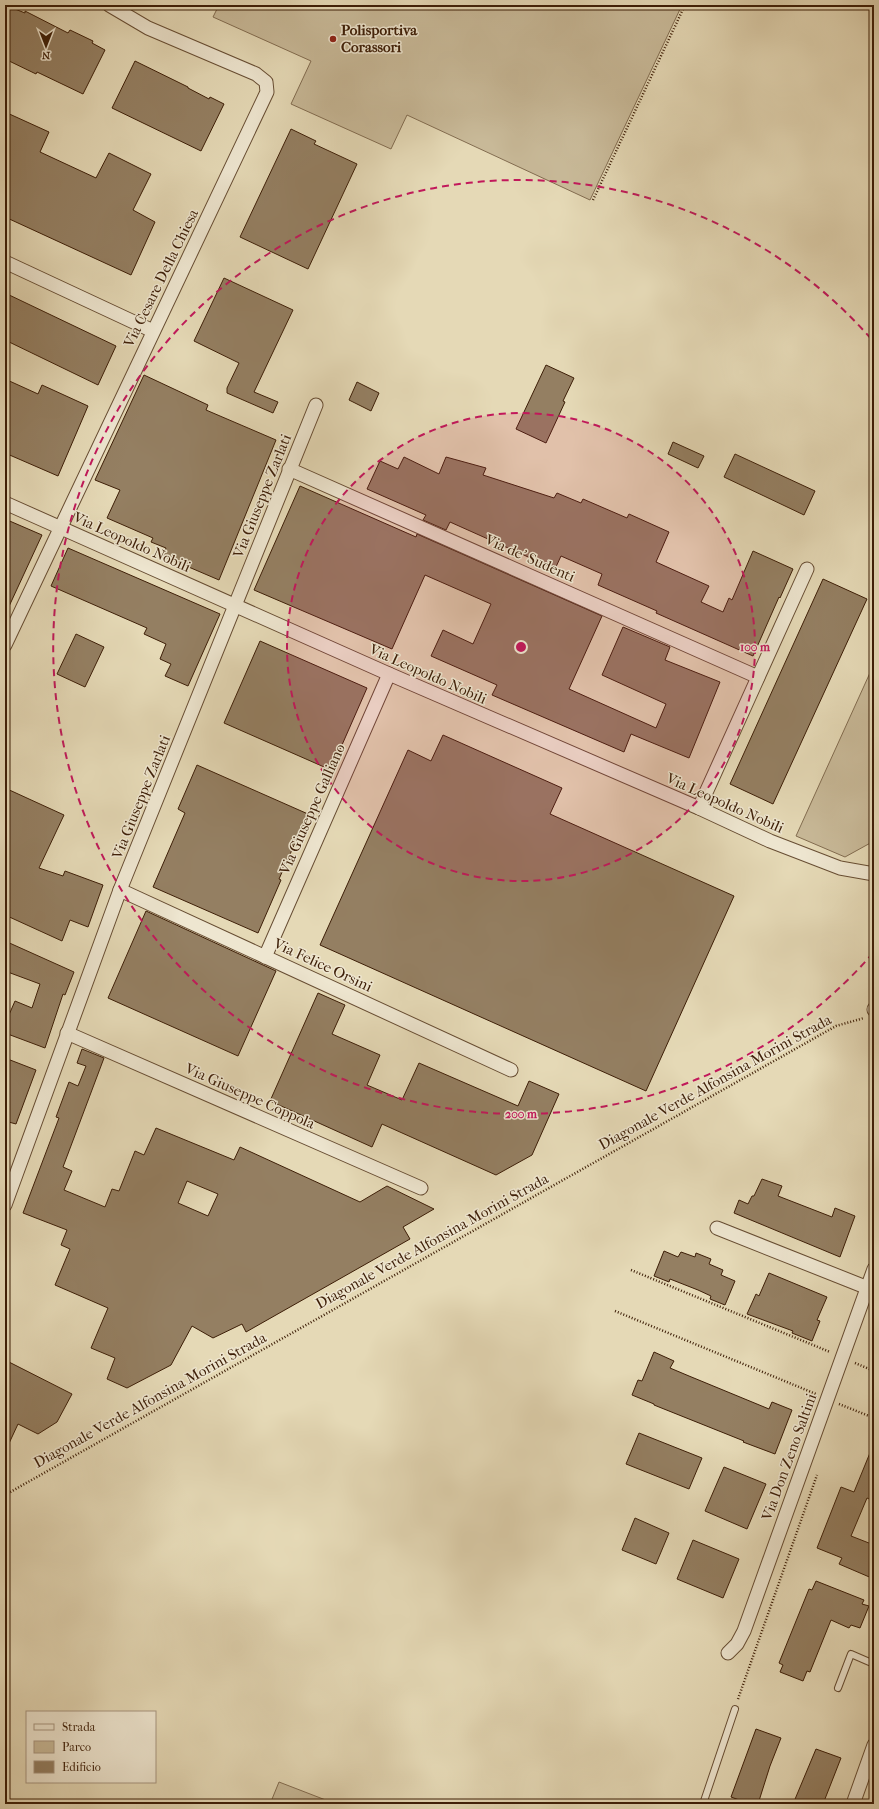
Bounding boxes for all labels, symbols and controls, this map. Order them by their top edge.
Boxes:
place label: Polisportiva Corassori [341,21,418,56]
north arrow [26,26,66,66]
marker: Polisportiva Corassori [328,34,338,44]
text: N [41,49,50,62]
street label: Via Cesare Della Chiesa [119,205,203,351]
street label: Via Giuseppe Zarlati [229,431,295,561]
street label: Via Leopoldo Nobili [70,508,194,576]
street label: Via de’ Sudenti [481,530,578,586]
street label: Via Leopoldo Nobili [366,640,490,708]
centre of rings [514,640,528,654]
text: 100 m [740,640,771,654]
street label: Via Giuseppe Zarlati [108,732,174,862]
street label: Via Giuseppe Galliano [275,741,349,878]
street label: Via Leopoldo Nobili [663,769,787,837]
street label: Via Felice Orsini [270,934,376,996]
street label: Diagonale Verde Alfonsina Morini Strada [596,1010,835,1154]
street label: Via Giuseppe Coppola [181,1059,319,1133]
text: 200 m [505,1107,538,1121]
street label: Diagonale Verde Alfonsina Morini Strada [313,1169,552,1313]
street label: Diagonale Verde Alfonsina Morini Strada [31,1328,270,1472]
street label: Via Don Zeno Saltini [757,1390,821,1524]
legend [26,1711,156,1783]
text: Strada [62,1720,96,1734]
text: Parco [62,1740,91,1754]
text: Edificio [62,1760,101,1774]

